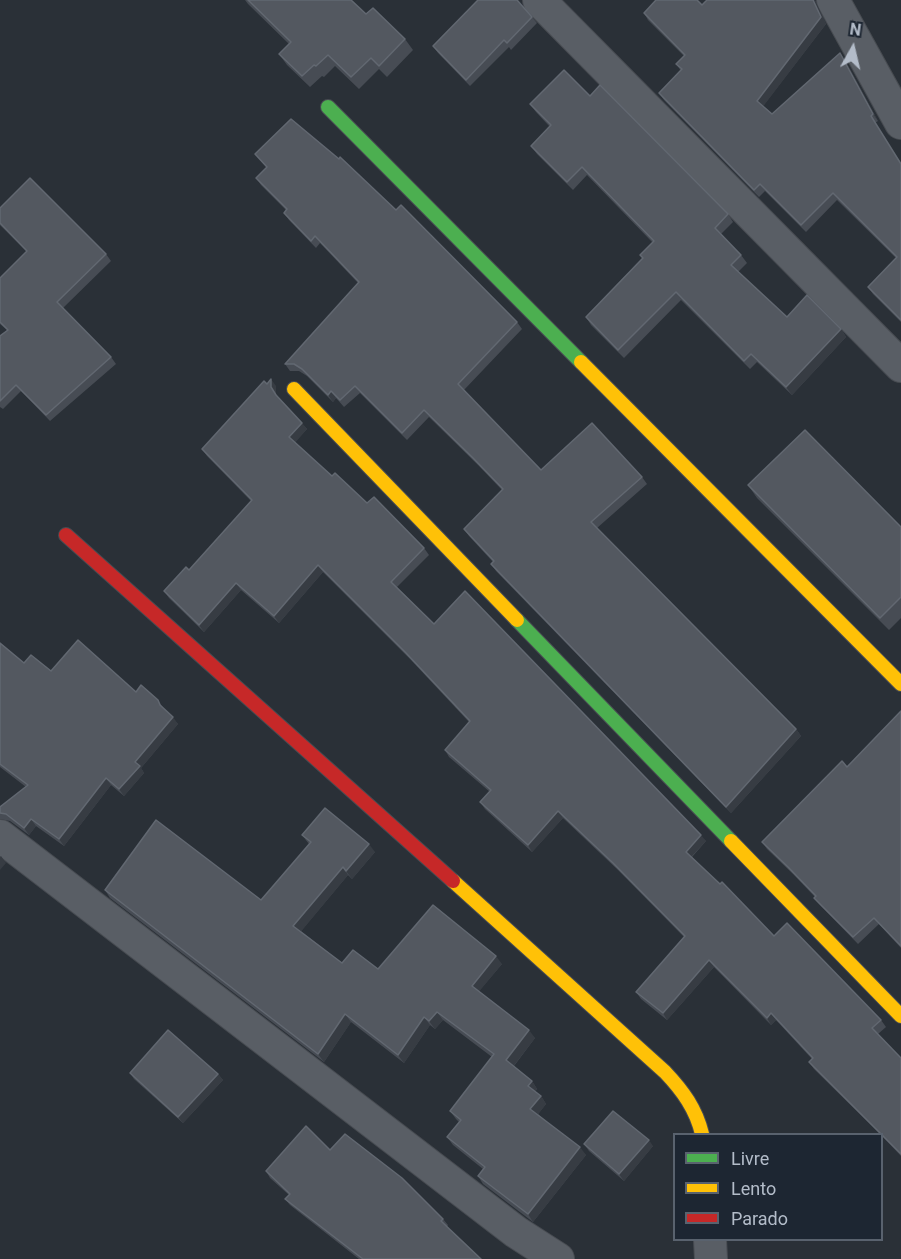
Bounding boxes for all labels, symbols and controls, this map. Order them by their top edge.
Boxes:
north arrow [823,18,883,78]
text: N [849,19,862,40]
legend [673,1133,883,1241]
text: Livre [731,1148,769,1169]
text: Lento [731,1178,776,1199]
text: Parado [731,1208,788,1229]

